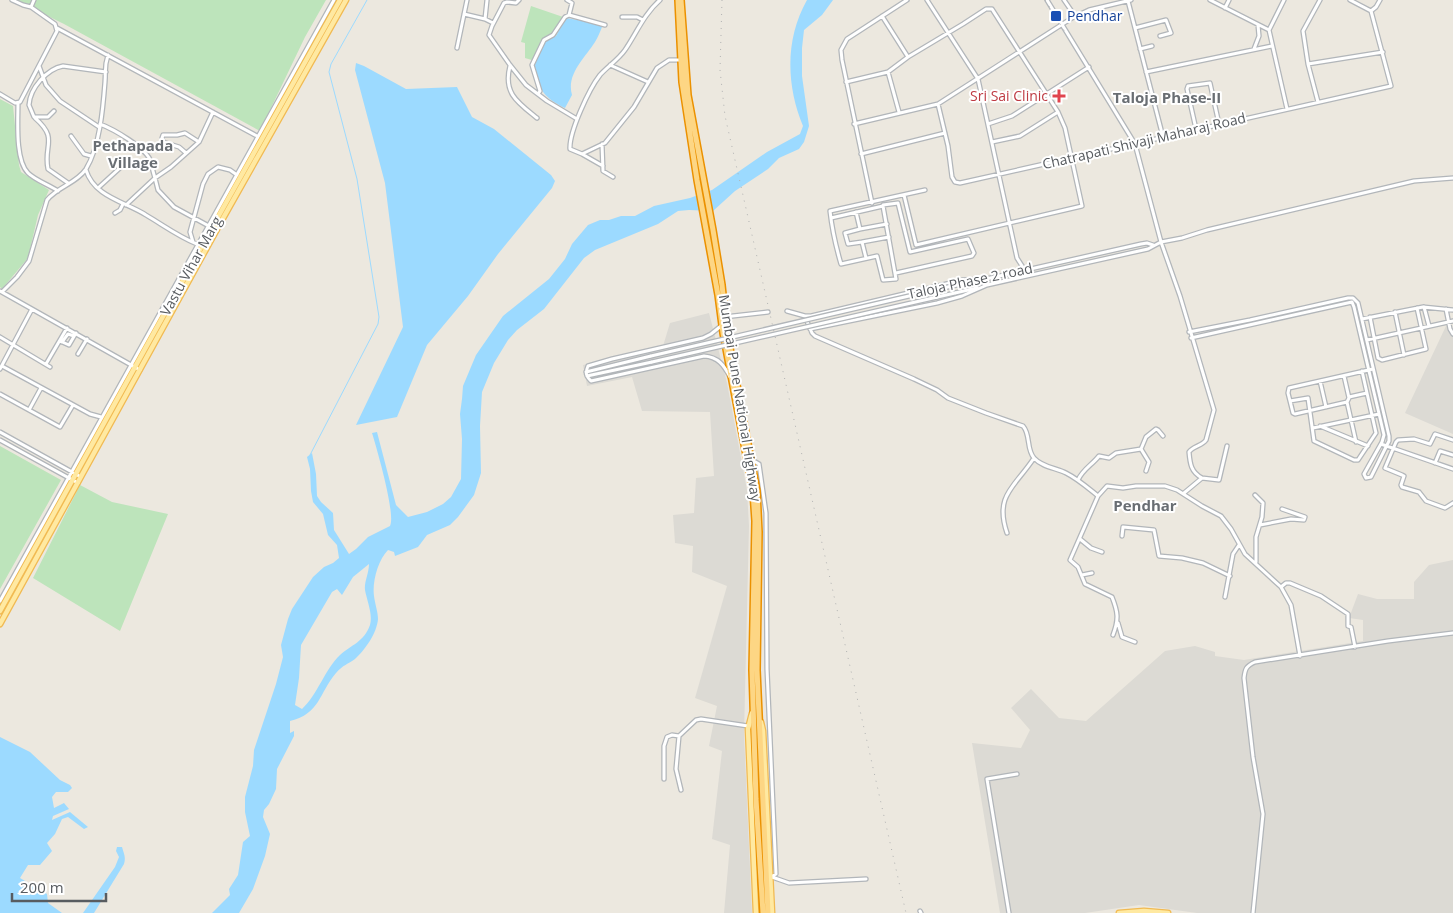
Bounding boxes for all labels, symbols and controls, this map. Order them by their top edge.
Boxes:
place label: Pendhar [1067,6,1123,25]
marker: Pendhar [1049,9,1063,23]
place label: Sri Sai Clinic [970,86,1048,105]
district label: Taloja Phase-II [1113,87,1221,107]
marker: Sri Sai Clinic [1052,89,1066,103]
street label: Chatrapati Shivaji Maharaj Road [1040,108,1247,173]
district label: Pethapada Village [93,135,173,172]
street label: Vastu Vihar Marg [155,212,226,319]
street label: Taloja Phase 2 road [906,258,1034,303]
street label: Mumbai Pune National Highway [715,293,766,504]
district label: Pendhar [1113,495,1177,515]
scale bar [12,870,106,902]
text: 200 m [20,877,64,897]

